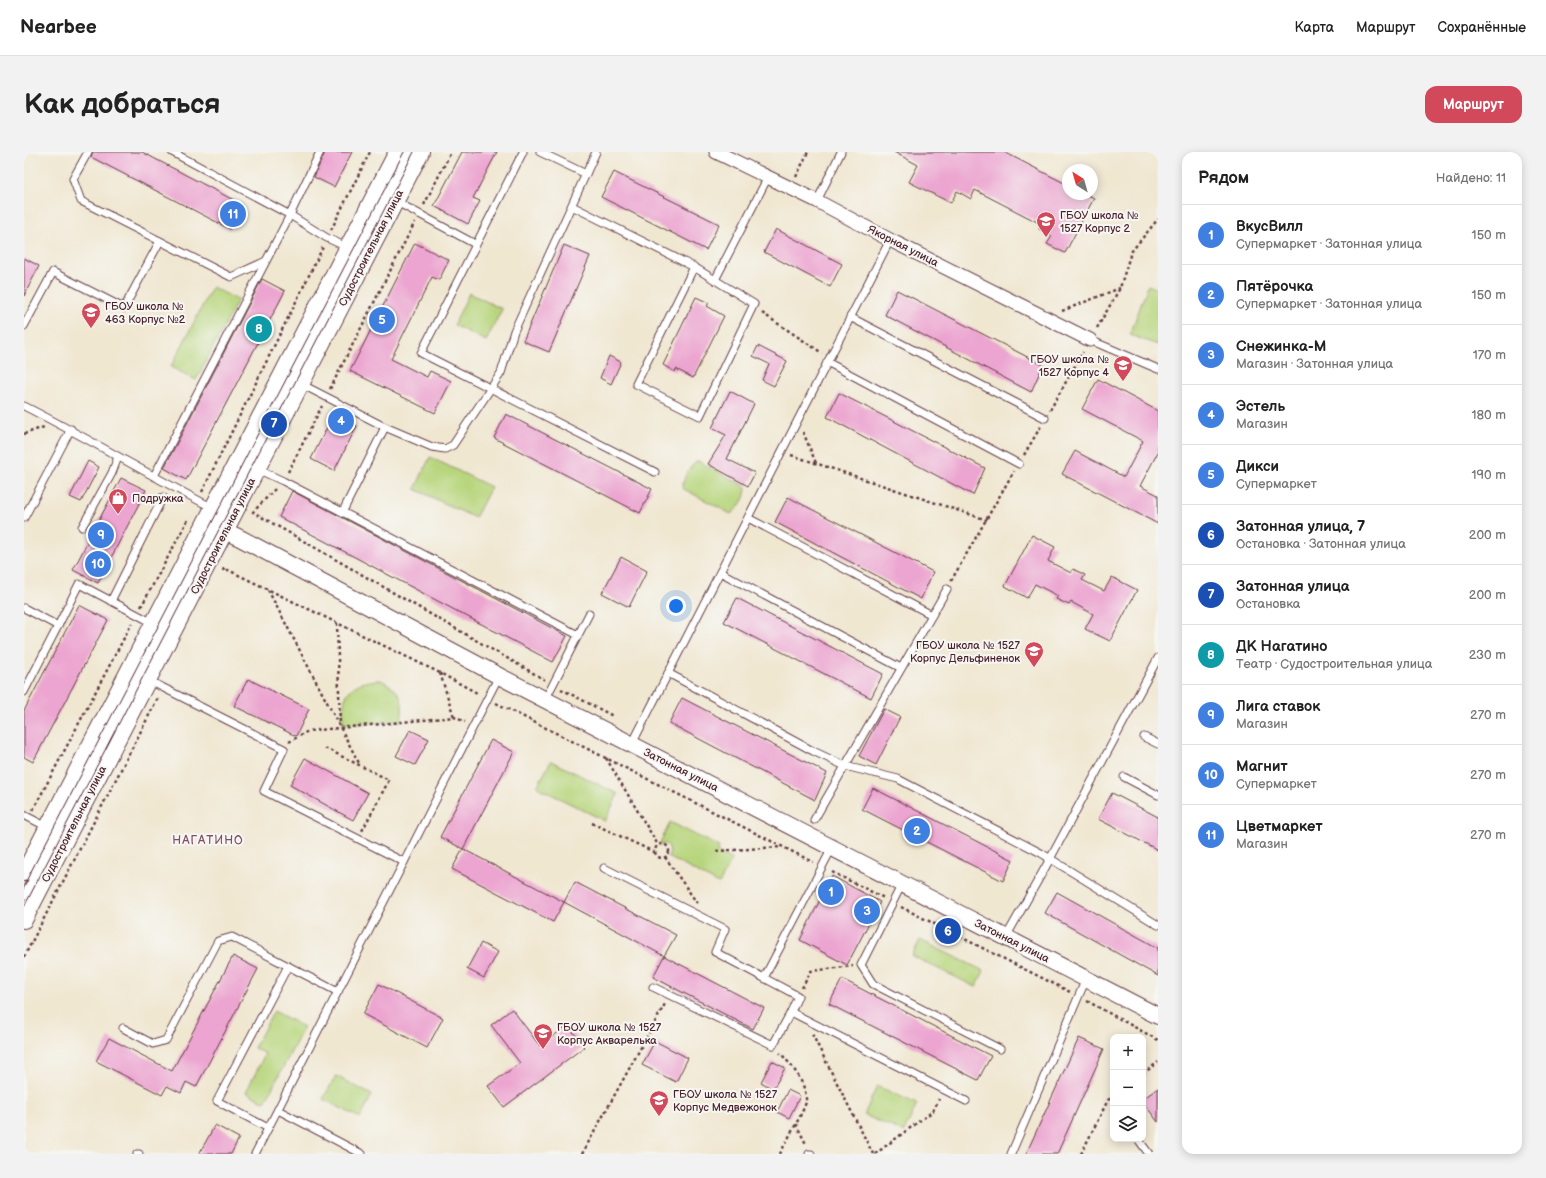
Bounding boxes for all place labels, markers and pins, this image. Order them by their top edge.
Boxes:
pin: 11 [220,199,246,229]
place label: ГБОУ школа № 1527 Корпус 2 [1060,209,1139,235]
school or university icon: ГБОУ школа № 1527 Корпус 2 [1035,210,1057,238]
place label: ГБОУ школа № 463 Корпус №2 [105,300,186,326]
school or university icon: ГБОУ школа № 463 Корпус №2 [80,301,102,329]
pin: 5 [369,305,395,335]
pin: 8 [246,314,272,344]
place label: ГБОУ школа № 1527 Корпус 4 [1030,353,1109,379]
school or university icon: ГБОУ школа № 1527 Корпус 4 [1112,354,1134,382]
pin: 4 [328,406,354,436]
pin: 7 [261,409,287,439]
shop icon: Подружка [107,487,129,515]
place label: Подружка [132,492,184,505]
pin: 9 [88,520,114,550]
pin: 10 [85,549,111,579]
place label: ГБОУ школа № 1527 Корпус Дельфиненок [910,639,1021,665]
school or university icon: ГБОУ школа № 1527 Корпус Дельфиненок [1023,640,1045,668]
pin: 2 [904,816,930,846]
pin: 1 [818,877,844,907]
pin: 3 [854,896,880,926]
pin: 6 [935,916,961,946]
place label: ГБОУ школа № 1527 Корпус Акварелька [557,1021,662,1047]
school or university icon: ГБОУ школа № 1527 Корпус Акварелька [532,1022,554,1050]
place label: ГБОУ школа № 1527 Корпус Медвежонок [673,1088,778,1114]
school or university icon: ГБОУ школа № 1527 Корпус Медвежонок [648,1089,670,1117]

